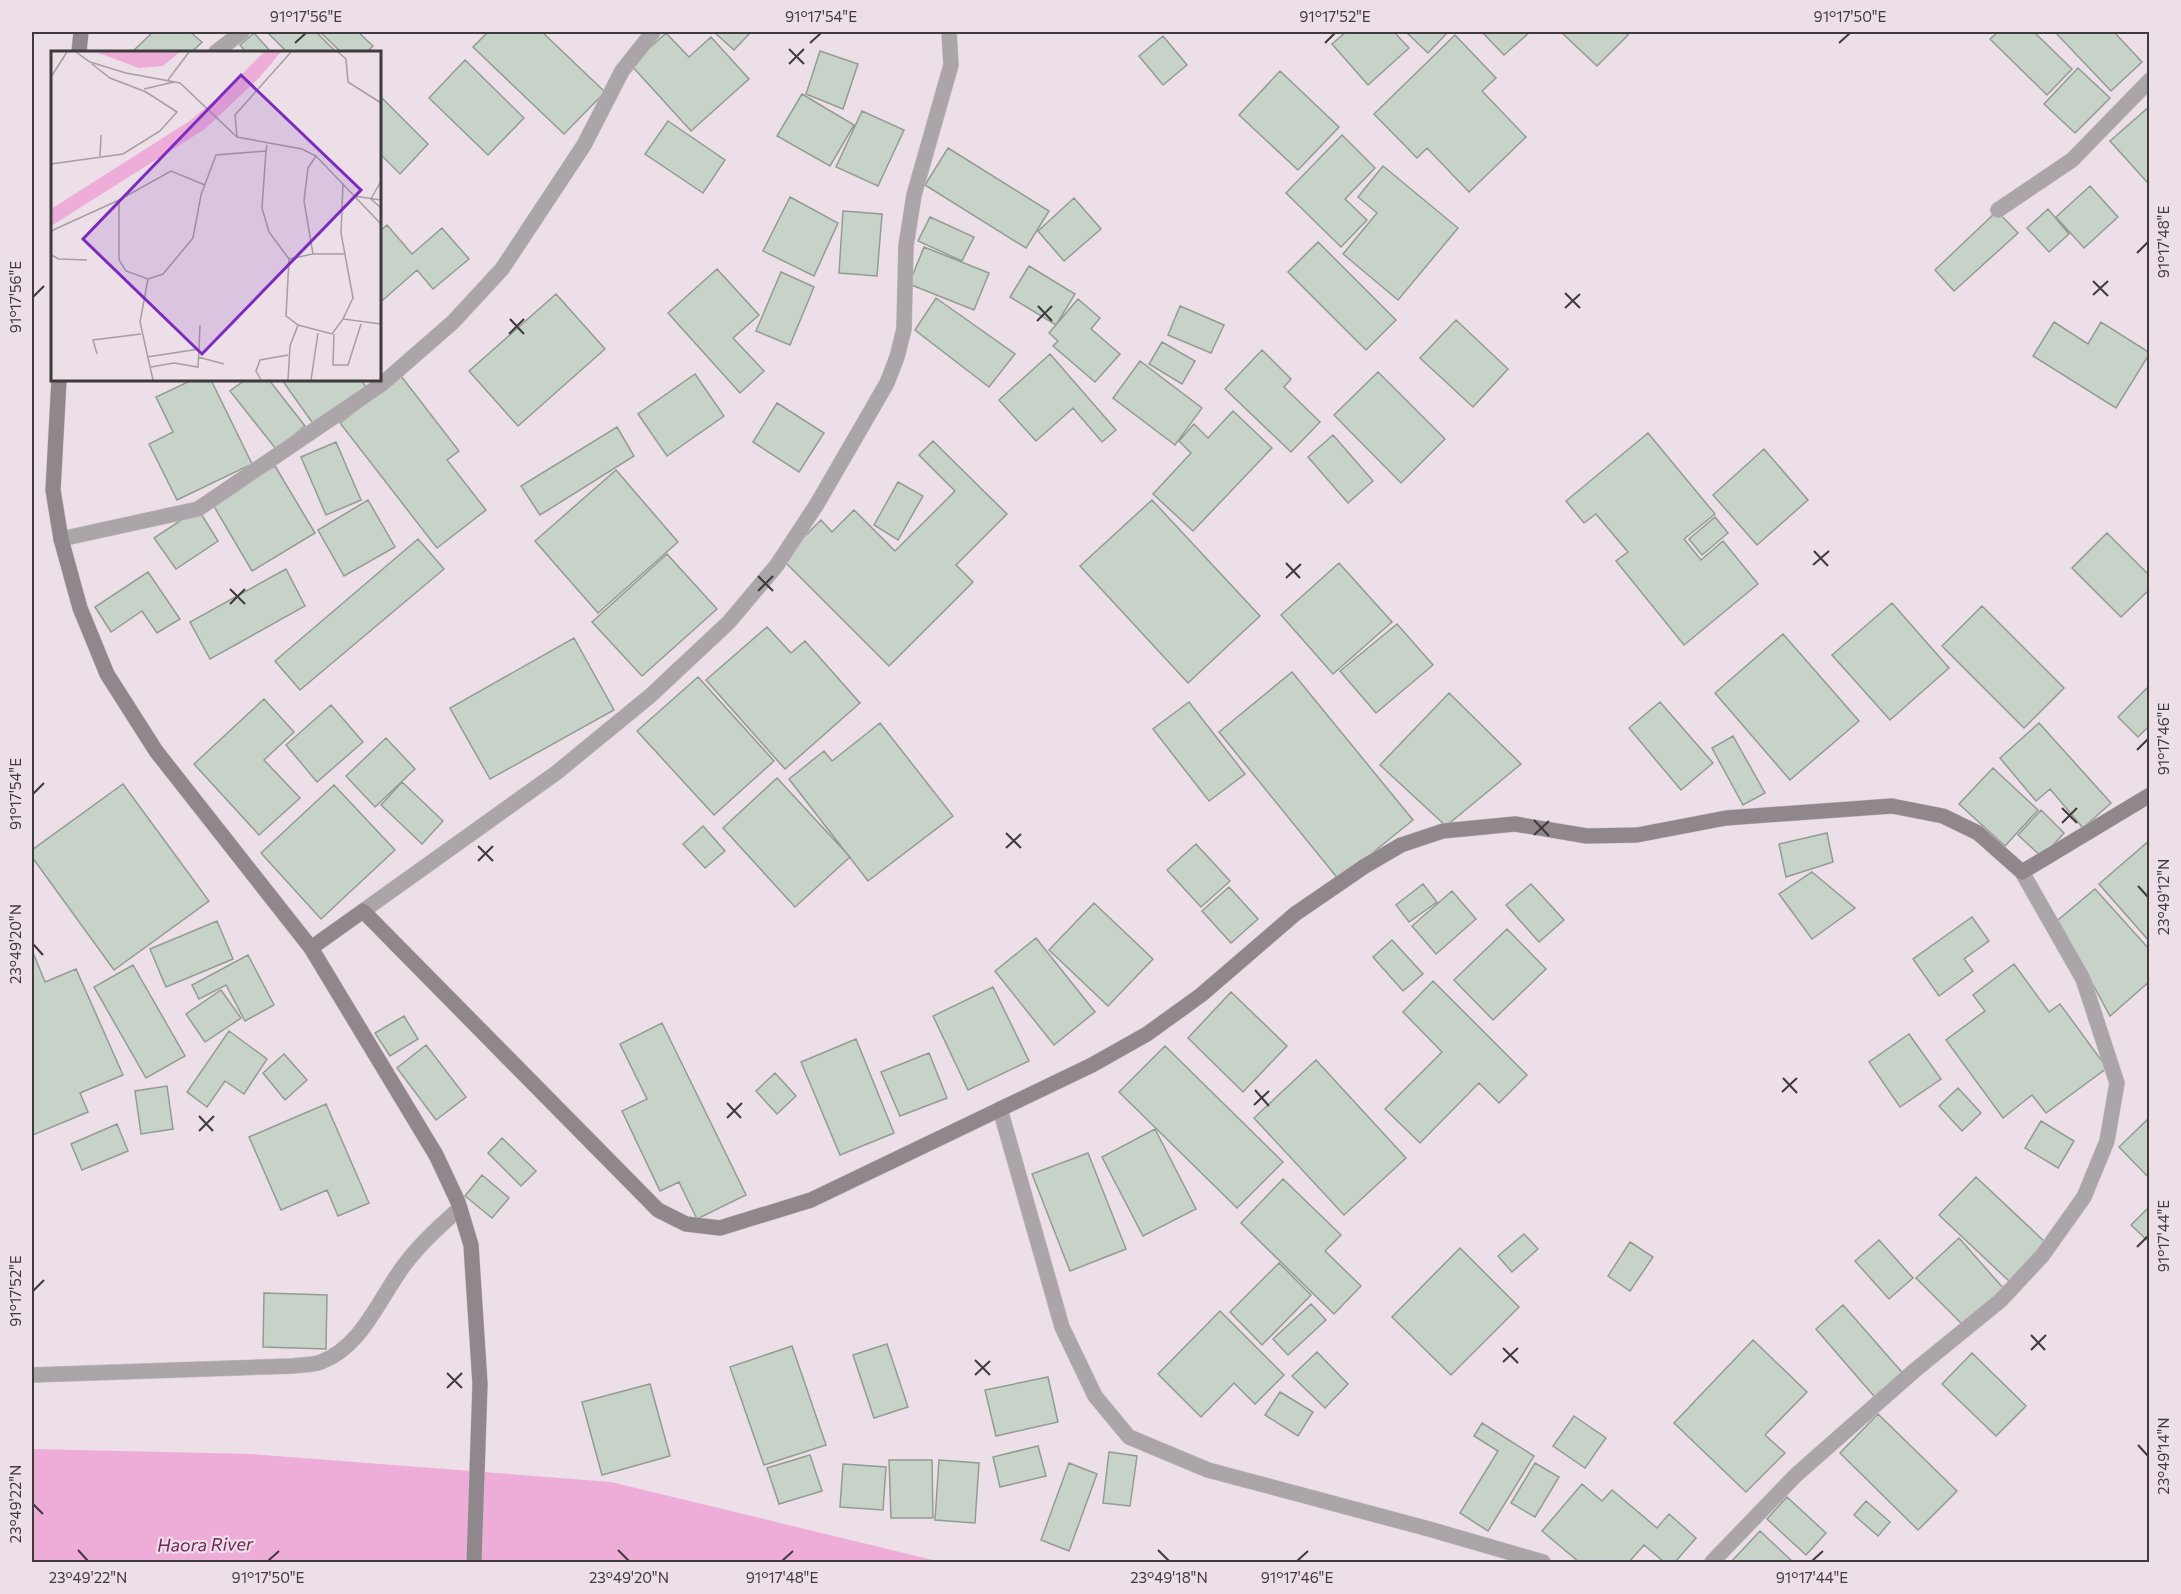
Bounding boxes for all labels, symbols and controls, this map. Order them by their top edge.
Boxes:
text: 91°17'56"E [270,7,342,25]
text: 91°17'54"E [785,7,857,25]
text: 91°17'52"E [1299,7,1371,25]
text: 91°17'50"E [1814,7,1887,25]
inset map [51,51,381,381]
text: 91°17'48"E [2154,206,2172,278]
text: 91°17'56"E [6,261,24,333]
text: 91°17'46"E [2154,703,2172,775]
text: 91°17'54"E [6,758,24,830]
text: 23°49'12"N [2154,859,2172,935]
text: 23°49'20"N [6,904,24,984]
text: 91°17'44"E [2154,1200,2172,1272]
text: 91°17'52"E [6,1255,24,1327]
text: 23°49'14"N [2154,1417,2172,1495]
text: 23°49'22"N [6,1465,24,1543]
water label: Haora River [157,1532,254,1556]
text: 23°49'22"N [49,1568,127,1586]
text: 91°17'50"E [232,1568,305,1586]
text: 23°49'20"N [589,1568,669,1586]
text: 91°17'48"E [746,1568,818,1586]
text: 23°49'18"N [1130,1568,1208,1586]
text: 91°17'46"E [1261,1568,1333,1586]
text: 91°17'44"E [1776,1568,1848,1586]

